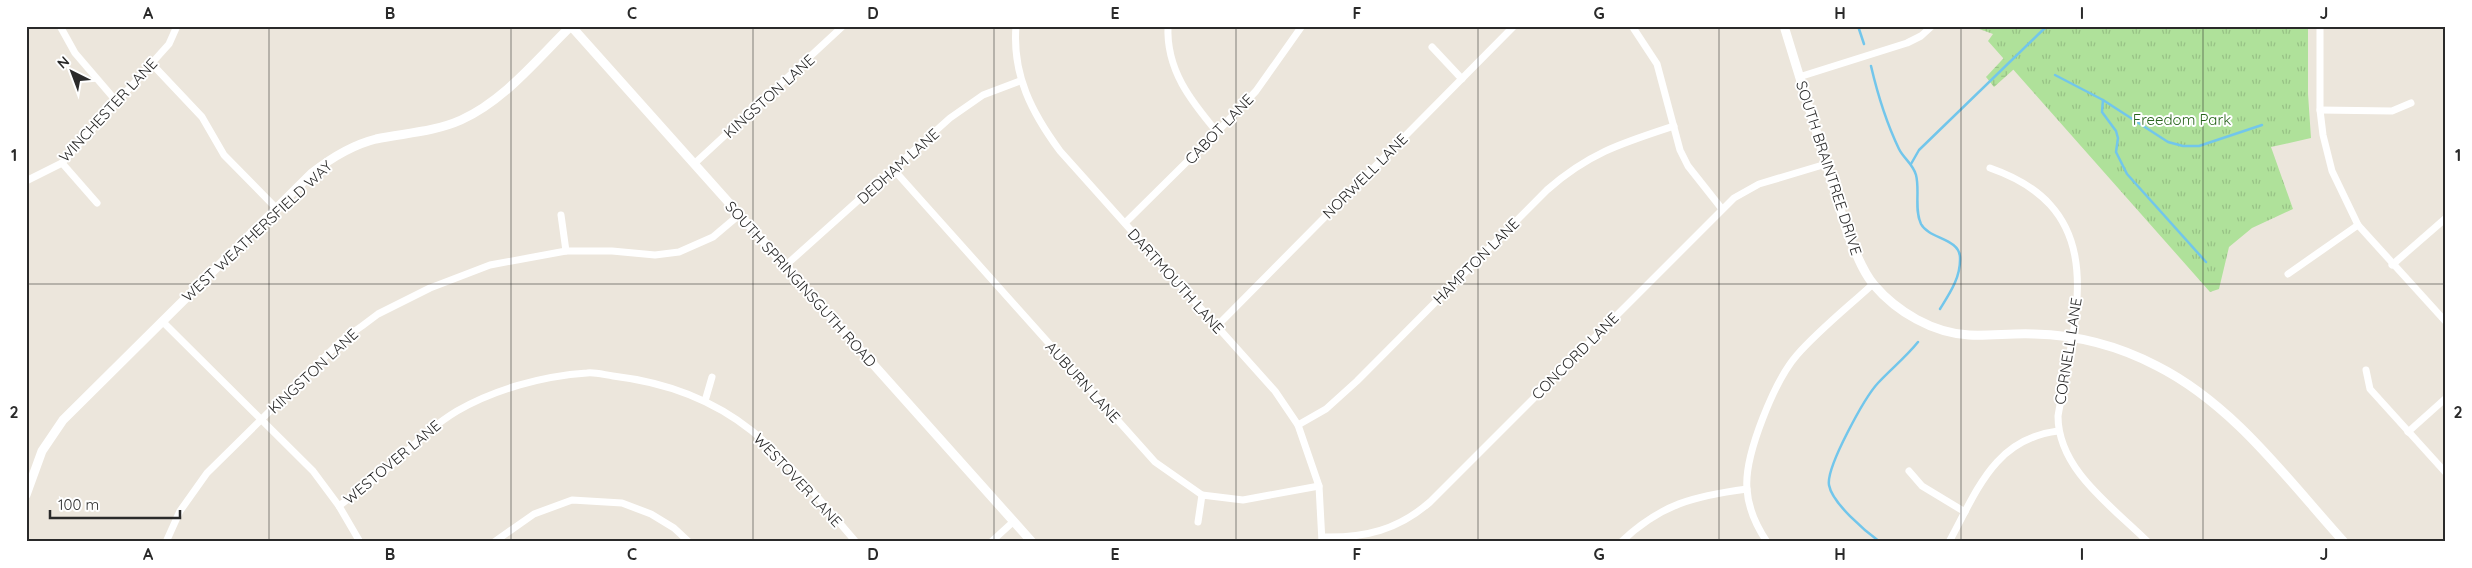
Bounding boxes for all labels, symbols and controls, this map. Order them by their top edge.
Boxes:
text: A [143,3,154,23]
text: B [385,3,395,23]
text: C [627,3,637,23]
text: D [867,3,879,23]
text: E [1110,3,1120,23]
text: F [1353,3,1362,23]
text: G [1593,3,1605,23]
text: H [1834,3,1846,23]
text: I [2080,3,2084,23]
text: J [2320,3,2328,23]
north arrow [48,48,98,98]
street label: KINGSTON LANE [720,50,818,142]
street label: WINCHESTER LANE [55,54,161,166]
street label: SOUTH BRAINTREE DRIVE [1792,78,1866,258]
street label: CABOT LANE [1181,90,1257,168]
park label: Freedom Park [2133,110,2231,129]
street label: DEDHAM LANE [853,124,943,208]
street label: NORWELL LANE [1318,129,1412,223]
text: 1 [11,145,17,165]
text: 1 [2455,145,2461,165]
street label: WEST WEATHERSFIELD WAY [178,156,337,306]
street label: SOUTH SPRINGINSGUTH ROAD [721,197,881,371]
street label: HAMPTON LANE [1429,214,1523,308]
street label: DARTMOUTH LANE [1124,224,1228,338]
street label: CORNELL LANE [2050,296,2086,406]
street label: CONCORD LANE [1527,308,1623,404]
street label: KINGSTON LANE [264,324,362,418]
street label: AUBURN LANE [1042,337,1124,427]
text: 2 [9,402,19,422]
text: 2 [2453,402,2463,422]
street label: WESTOVER LANE [339,416,445,508]
street label: WESTOVER LANE [750,429,846,531]
scale bar [50,488,180,520]
text: 100 m [58,495,99,514]
text: A [143,544,154,564]
text: B [385,544,395,564]
text: C [627,544,637,564]
text: D [867,544,879,564]
text: E [1110,544,1120,564]
text: F [1353,544,1362,564]
text: G [1593,544,1605,564]
text: H [1834,544,1846,564]
text: I [2080,544,2084,564]
text: J [2320,544,2328,564]

